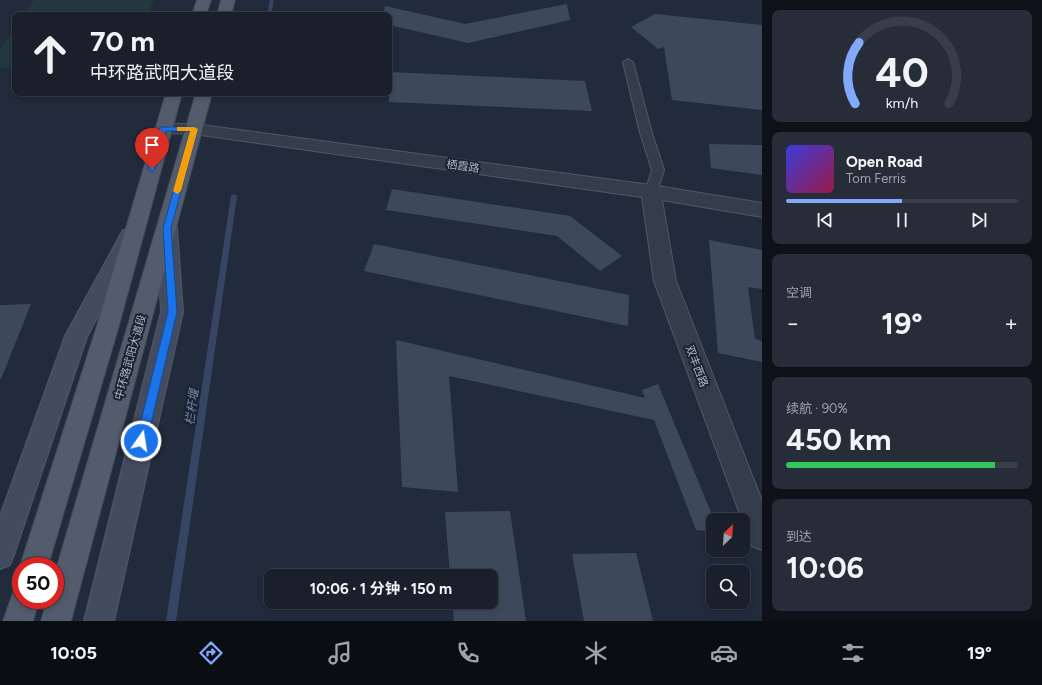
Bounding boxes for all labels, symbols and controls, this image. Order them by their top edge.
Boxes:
text: 70 m [90,24,155,58]
icon: ahead [24,28,76,80]
text: 40 [875,47,929,97]
text: 中环路武阳大道段 [90,62,234,84]
text: km/h [886,94,918,112]
pin [135,128,169,169]
icon: arrive [141,134,163,156]
text: Open Road [846,153,923,171]
street label: 栖霞路 [446,158,480,175]
text: Tom Ferris [846,171,906,186]
icon: previous [814,209,836,231]
icon: pause [891,209,913,231]
icon: next [968,209,990,231]
text: 空调 [786,285,812,300]
text: 19° [881,305,923,342]
text: − [786,310,800,337]
text: + [1004,310,1018,337]
street label: 中环路武阳大道段 [112,313,149,401]
street label: 双丰西路 [683,343,710,389]
water label: 栏杆堰 [183,386,202,426]
text: 续航 · 90% [786,401,848,416]
position arrow [120,420,162,462]
text: 450 km [786,421,891,458]
north arrow [706,513,750,557]
map controls [706,513,750,609]
text: 到达 [786,529,812,544]
text: 10:06 [786,549,864,586]
speed limit sign: 50 [12,557,64,609]
button: search [706,565,750,609]
text: 10:06 · 1 分钟 · 150 m [310,580,452,598]
icon: directions [197,639,225,667]
icon: music [326,639,354,667]
icon: phone [454,639,482,667]
icon: climate [582,639,610,667]
icon: car [710,639,738,667]
icon: filters [839,639,867,667]
text: 10:05 [50,642,97,664]
text: 19° [967,642,992,664]

